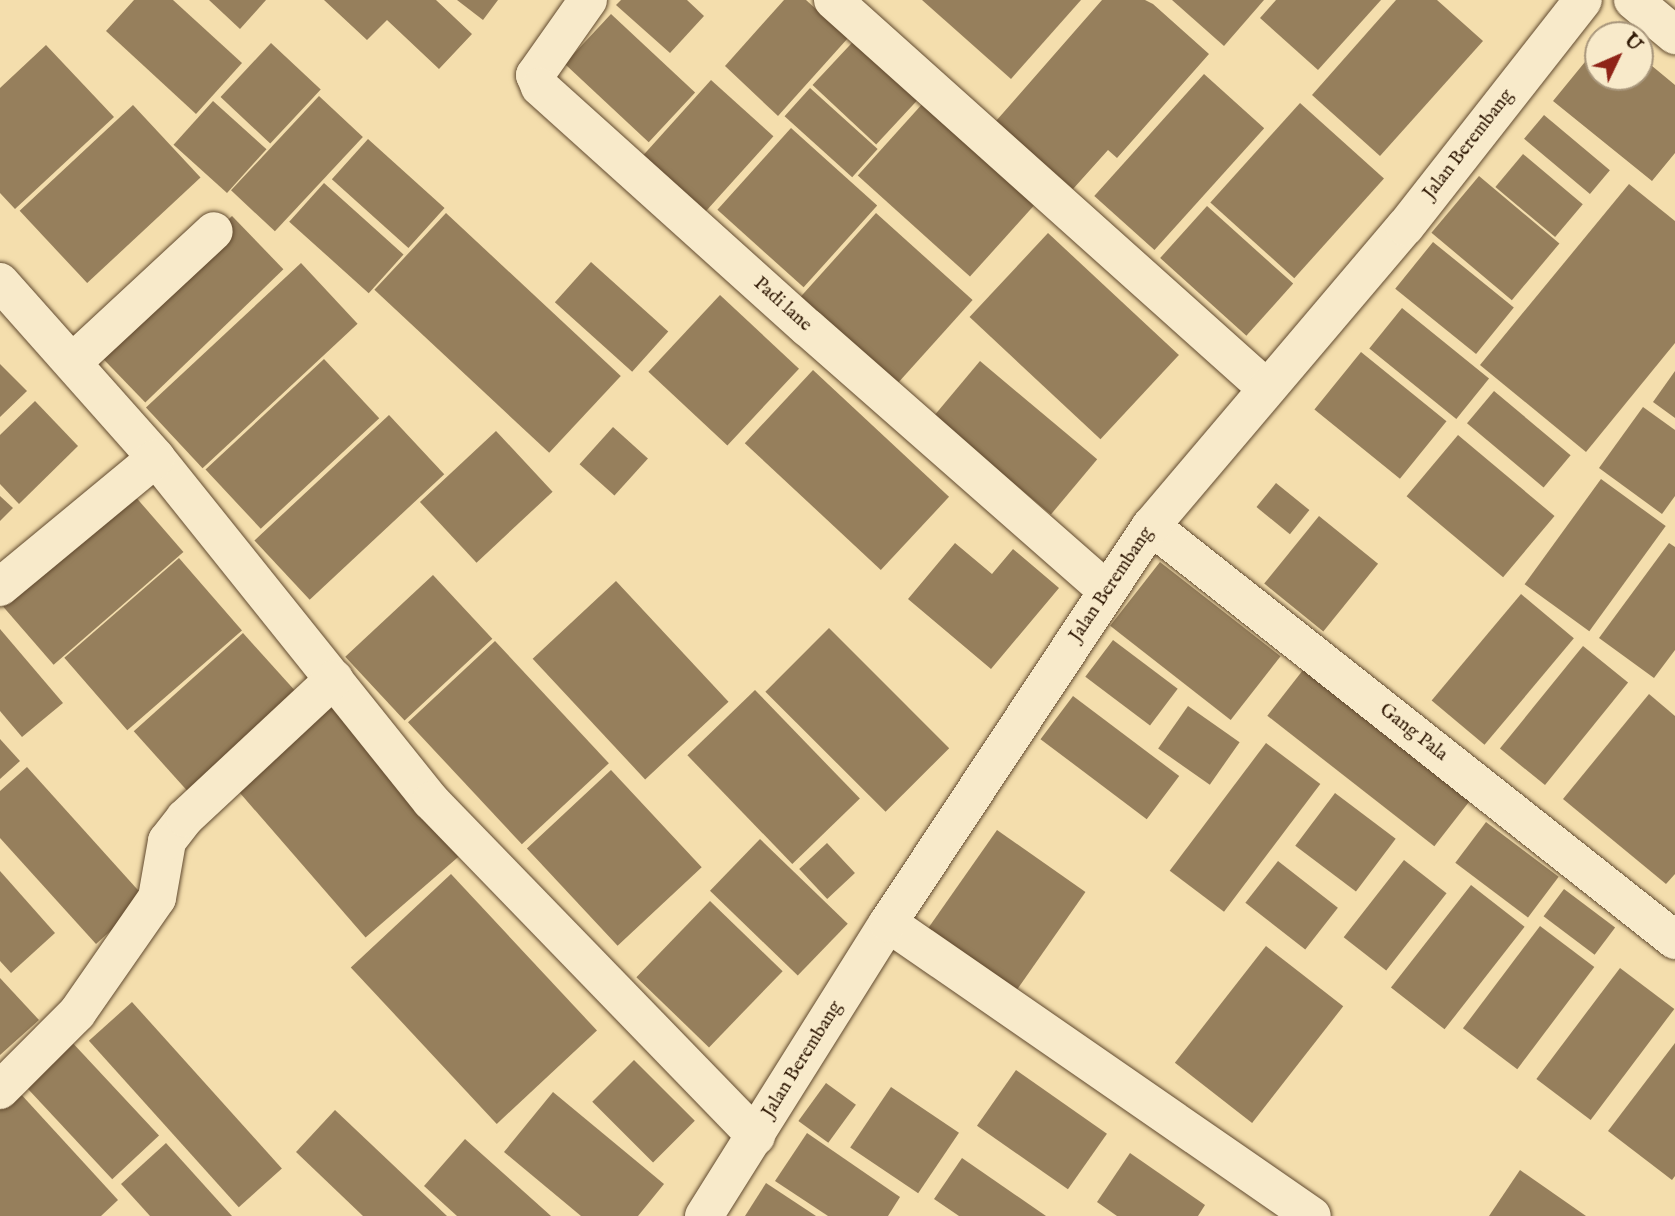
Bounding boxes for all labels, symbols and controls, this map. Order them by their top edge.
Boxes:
north arrow [1584,21,1654,91]
text: U [1618,29,1647,57]
street label: Jalan Berembang [1419,85,1519,205]
street label: Padi lane [748,273,816,337]
street label: Jalan Berembang [1065,523,1159,647]
street label: Gang Pala [1374,699,1452,767]
street label: Jalan Berembang [758,997,848,1123]

